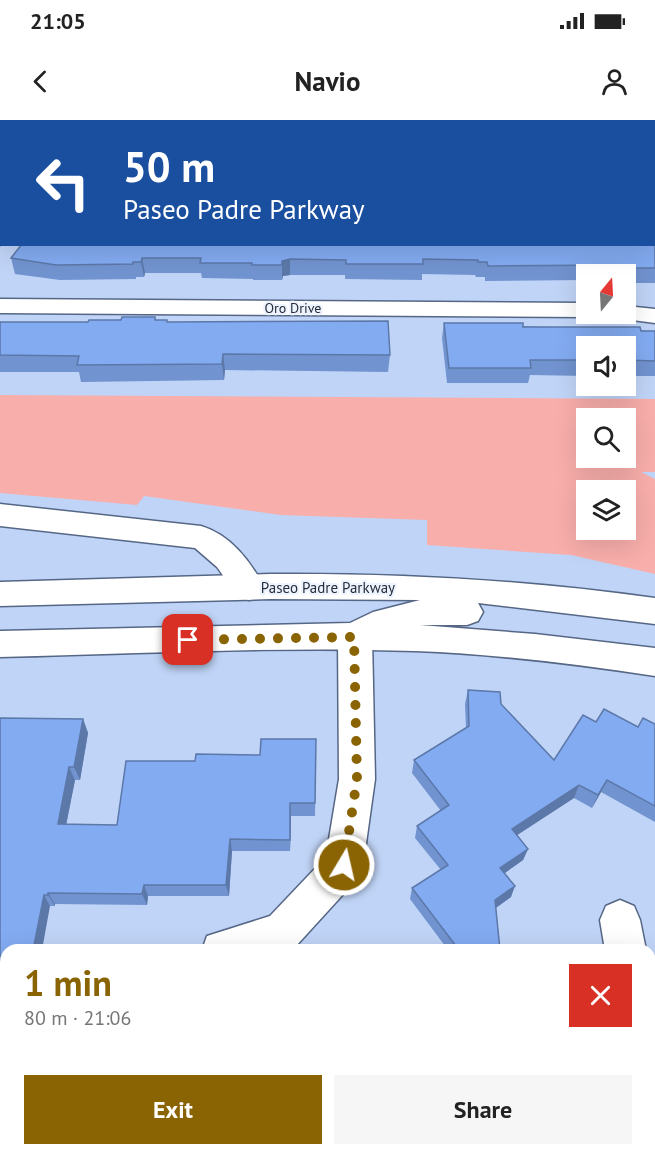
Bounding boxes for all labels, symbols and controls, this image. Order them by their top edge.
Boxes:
text: 21:05 [30,7,86,35]
text: Navio [295,64,360,98]
icon: back [24,65,57,98]
icon: person [598,65,631,98]
text: 50 m [123,139,215,194]
icon: left [24,144,102,222]
text: Paseo Padre Parkway [123,192,365,226]
north arrow [576,264,636,324]
map controls [576,264,636,540]
street label: Oro Drive [265,299,321,317]
button: sound [576,336,636,396]
button: search [576,408,636,468]
button: layers [576,480,636,540]
street label: Paseo Padre Parkway [261,578,395,597]
pin [162,614,213,665]
icon: arrive [171,623,204,656]
position arrow [312,833,376,897]
text: 1 min [24,959,112,1006]
button: close [569,964,632,1027]
text: 80 m · 21:06 [24,1005,131,1031]
button: Exit [24,1075,322,1144]
button: Share [334,1075,632,1144]

